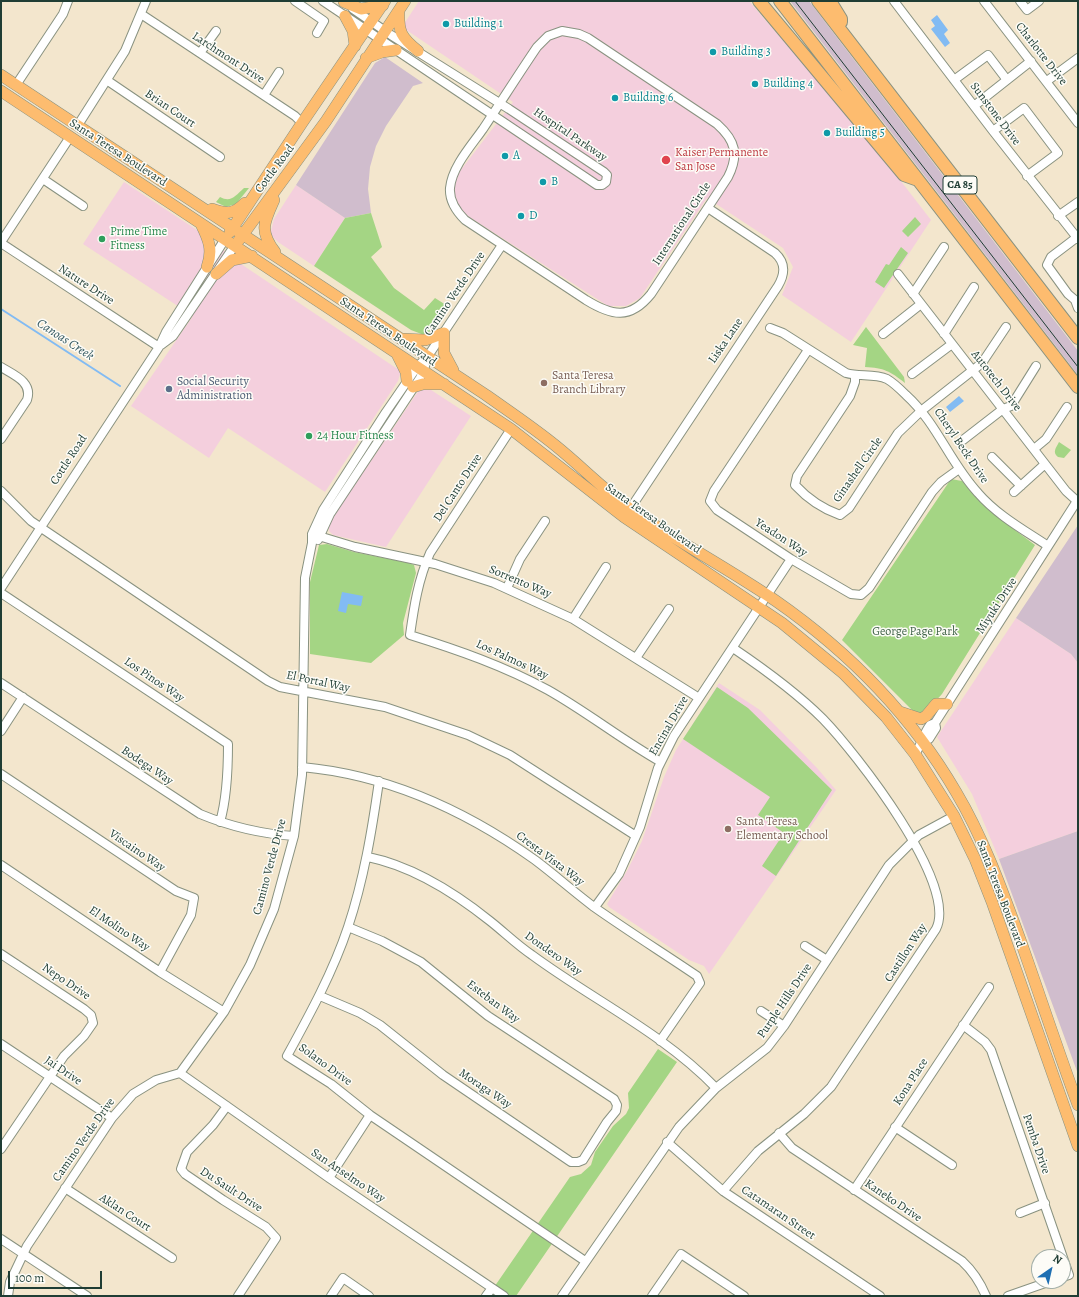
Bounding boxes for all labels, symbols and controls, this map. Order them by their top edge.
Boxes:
place label: Building 1 [454,17,503,31]
marker: Building 1 [441,19,451,29]
street label: Charlotte Drive [1012,20,1070,88]
street label: Larchmont Drive [189,29,267,87]
place label: Building 3 [721,45,771,59]
marker: Building 3 [708,47,718,57]
place label: Building 4 [763,77,813,91]
marker: Building 4 [750,79,760,89]
street label: Sunstone Drive [967,80,1023,148]
street label: Brian Court [142,87,198,131]
place label: Building 6 [623,91,673,105]
marker: Building 6 [610,93,620,103]
street label: Hospital Parkway [530,105,610,165]
street label: Santa Teresa Boulevard [66,116,170,190]
place label: Building 5 [835,126,885,140]
marker: Building 5 [822,128,832,138]
street label: Cottle Road [252,142,298,196]
place label: Kaiser Permanente San Jose [675,146,768,174]
place label: A [513,149,520,163]
marker: A [500,151,510,161]
marker: Kaiser Permanente San Jose [660,154,672,166]
place label: B [551,175,558,189]
road number: CA 85 [943,176,977,194]
marker: B [538,177,548,187]
street label: International Circle [650,180,714,268]
place label: D [529,209,537,223]
marker: D [516,211,526,221]
place label: Prime Time Fitness [110,225,167,253]
marker: Prime Time Fitness [97,234,107,244]
street label: Camino Verde Drive [421,249,489,339]
street label: Nature Drive [55,262,117,308]
street label: Santa Teresa Boulevard [337,294,439,370]
water label: Canoas Creek [34,316,96,364]
street label: Liska Lane [706,316,746,366]
street label: Autotech Drive [968,348,1024,414]
place label: Santa Teresa Branch Library [552,369,625,397]
place label: Social Security Administration [177,375,252,403]
marker: Santa Teresa Branch Library [539,378,549,388]
marker: Social Security Administration [164,384,174,394]
street label: Cheryl Beck Drive [931,406,991,486]
place label: 24 Hour Fitness [317,429,394,443]
marker: 24 Hour Fitness [304,431,314,441]
street label: Cottle Road [47,432,91,488]
street label: Ginashell Circle [830,434,886,506]
street label: Del Canto Drive [431,451,485,525]
street label: Santa Teresa Boulevard [602,481,704,557]
street label: Yeadon Way [752,516,810,560]
street label: Sorrento Way [487,562,553,602]
street label: Miyuki Drive [974,575,1020,637]
park label: George Page Park [872,625,958,639]
street label: Los Palmos Way [473,637,551,683]
street label: Los Pinos Way [121,655,187,705]
street label: El Portal Way [285,668,351,696]
street label: Encinal Drive [646,694,692,758]
street label: Bodega Way [118,743,176,789]
place label: Santa Teresa Elementary School [736,815,828,843]
street label: Camino Verde Drive [250,817,290,917]
marker: Santa Teresa Elementary School [723,824,733,834]
street label: Viscaino Way [106,827,168,875]
street label: Cresta Vista Way [513,829,587,889]
street label: Santa Teresa Boulevard [973,838,1027,950]
street label: El Molino Way [86,903,152,955]
street label: Castillon Way [882,921,930,985]
street label: Dondero Way [522,929,584,979]
street label: Nepo Drive [39,961,93,1003]
street label: Purple Hills Drive [755,961,815,1041]
street label: Esteban Way [464,977,522,1027]
street label: Solano Drive [295,1041,355,1089]
street label: Jai Drive [42,1053,84,1089]
street label: Kona Place [890,1056,932,1108]
street label: Moraga Way [456,1066,514,1112]
street label: Camino Verde Drive [50,1095,118,1185]
street label: Pemba Drive [1019,1112,1053,1176]
street label: San Anselmo Way [308,1146,388,1206]
street label: Du Sault Drive [197,1164,265,1216]
street label: Kaneko Drive [862,1177,924,1225]
street label: Catamaran Street [738,1183,818,1243]
street label: Aklan Court [97,1191,153,1235]
north arrow [1031,1249,1071,1289]
text: N [1050,1251,1065,1268]
scale bar [10,1263,104,1289]
text: 100 m [15,1270,44,1286]

